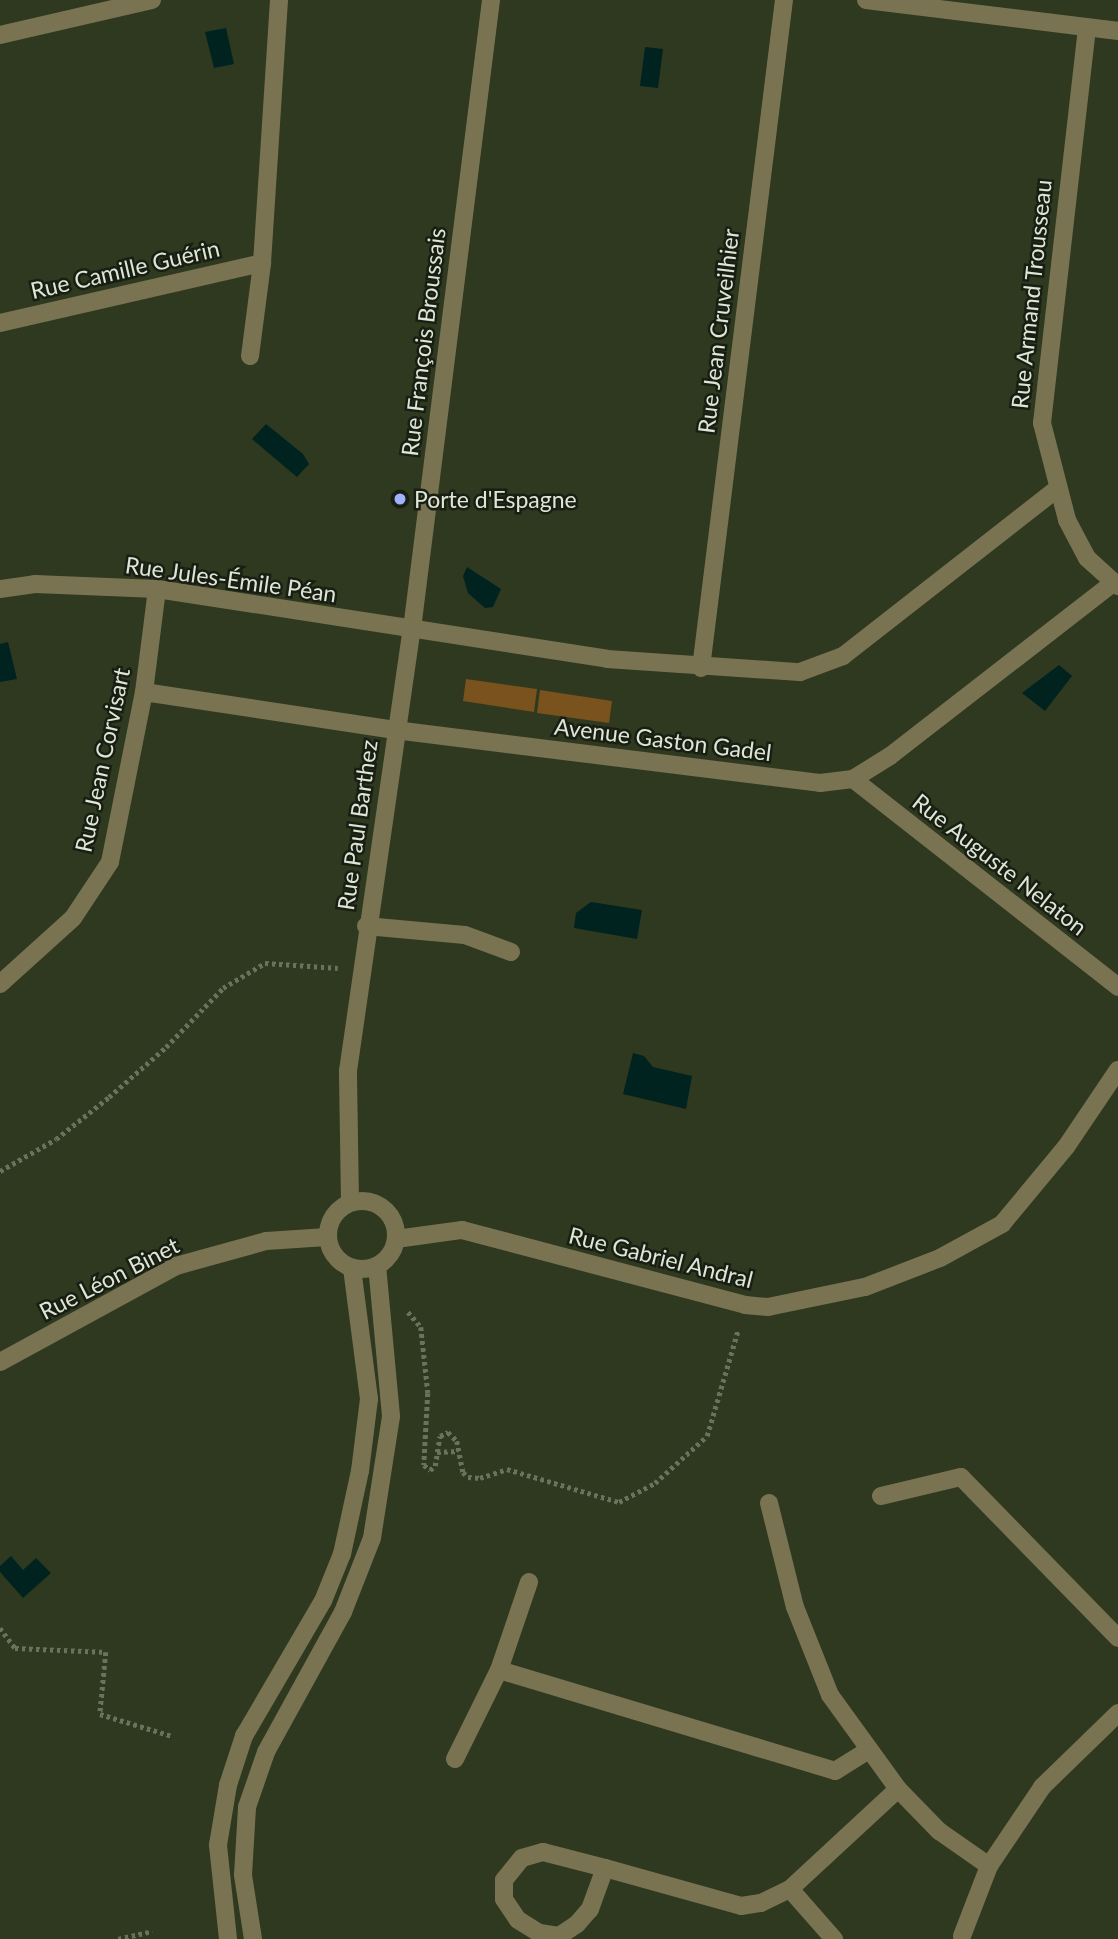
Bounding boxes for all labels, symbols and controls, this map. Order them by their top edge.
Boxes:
street label: Rue Armand Trousseau [1005,177,1057,411]
street label: Rue François Broussais [395,226,451,458]
street label: Rue Jean Cruveilhier [692,227,744,435]
street label: Rue Camille Guérin [28,234,222,304]
place label: Porte d'Espagne [414,485,577,513]
marker: Porte d'Espagne [392,491,408,507]
street label: Rue Jules-Émile Péan [123,550,339,608]
street label: Rue Jean Corvisart [69,665,135,855]
street label: Avenue Gaston Gadel [553,712,773,766]
street label: Rue Paul Barthez [331,738,383,912]
street label: Rue Auguste Nelaton [907,787,1093,941]
street label: Rue Gabriel Andral [566,1221,756,1293]
street label: Rue Léon Binet [35,1231,183,1325]

